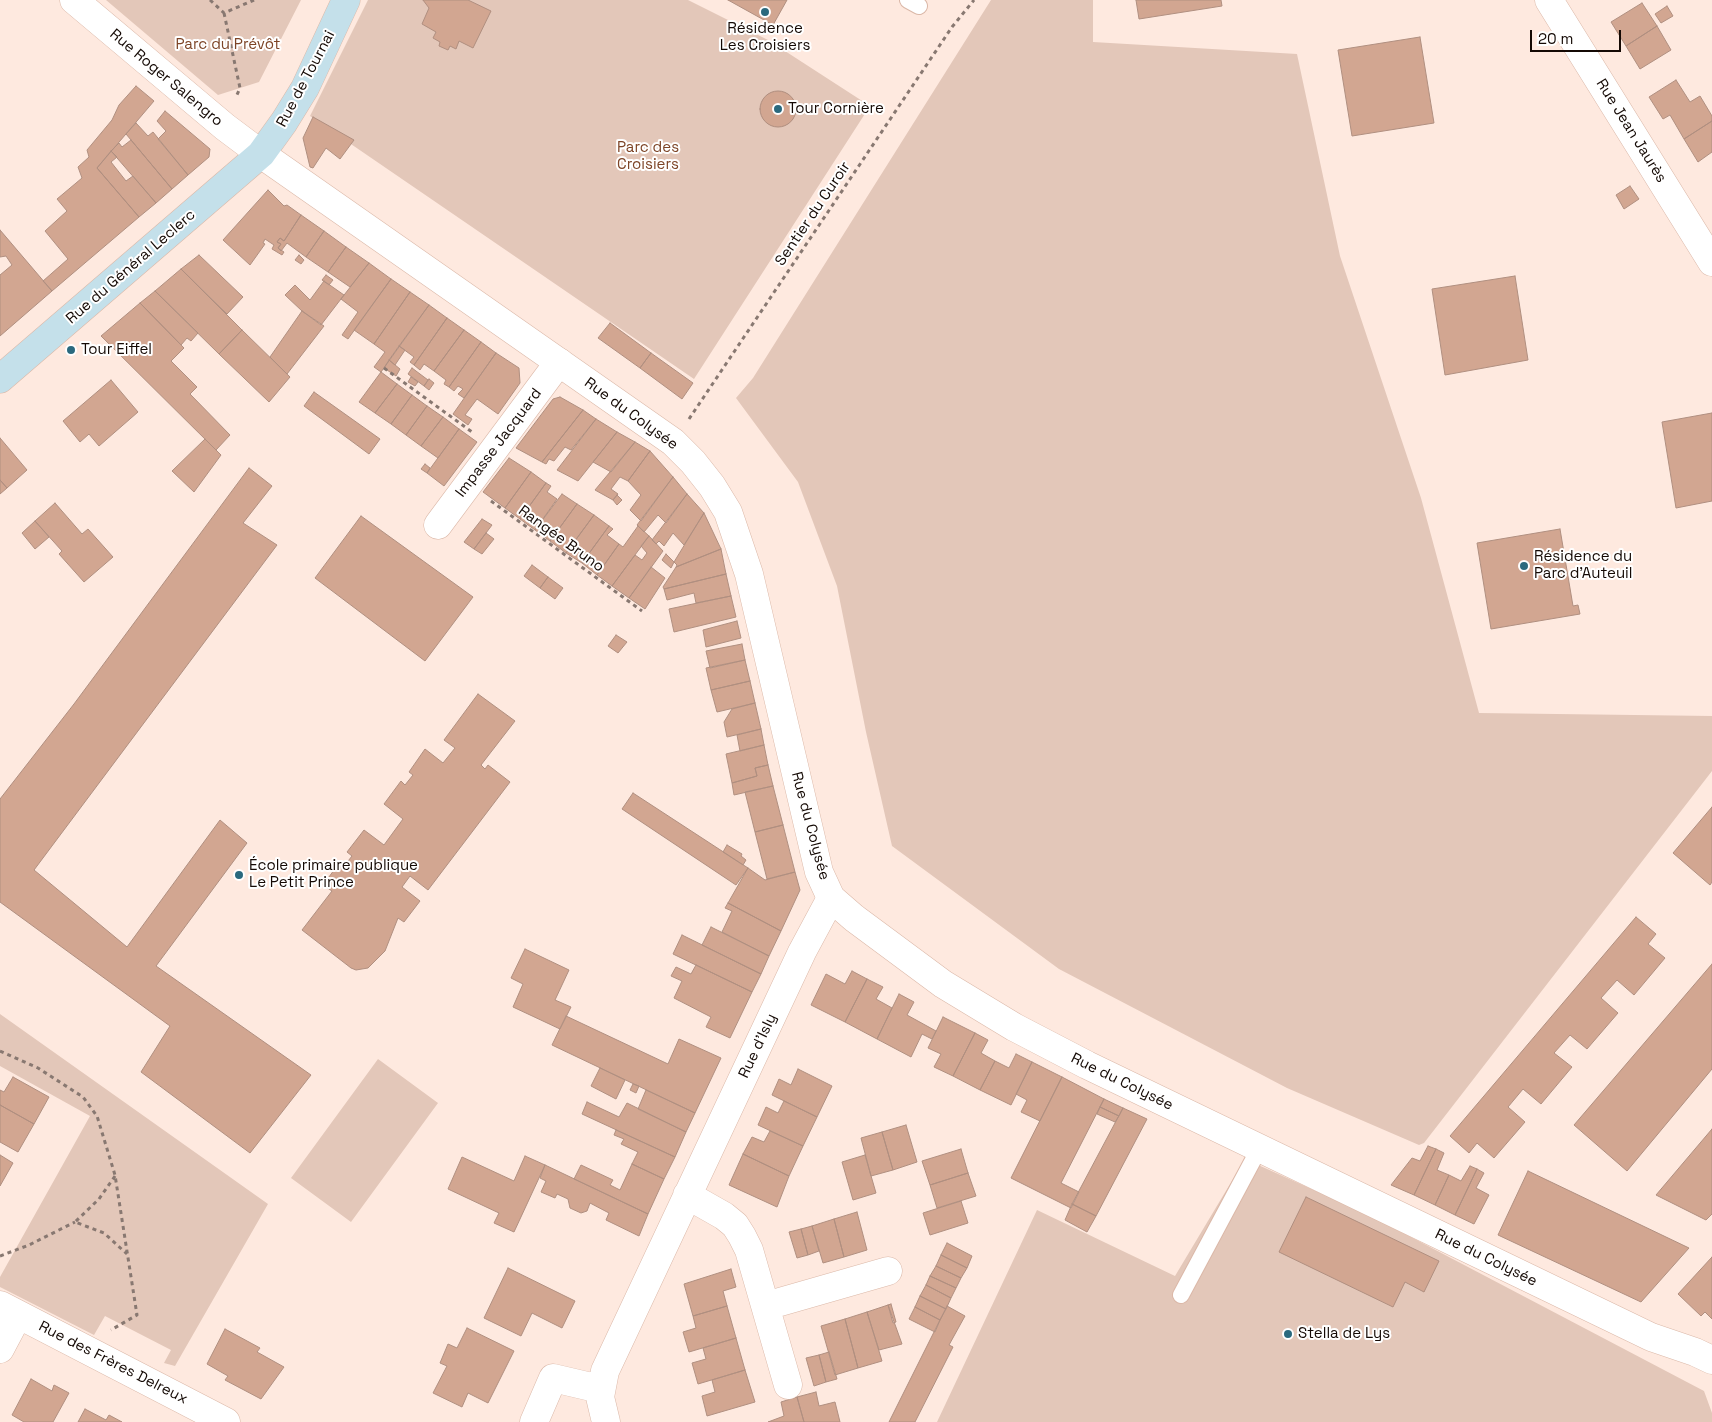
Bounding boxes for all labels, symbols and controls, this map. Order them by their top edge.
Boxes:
marker: Résidence Les Croisiers [759,6,771,18]
place label: Résidence Les Croisiers [720,20,810,55]
scale bar [1532,20,1623,52]
street label: Rue Roger Salengro [106,25,226,131]
street label: Rue de Tournai [273,28,339,130]
text: 20 m [1538,29,1573,48]
park label: Parc du Prévôt [175,36,281,54]
street label: Rue Jean Jaurès [1592,76,1670,186]
place label: Tour Cornière [788,100,884,118]
marker: Tour Cornière [772,103,784,115]
park label: Parc des Croisiers [617,139,679,174]
street label: Sentier du Curoir [772,159,854,269]
street label: Rue du Général Leclerc [63,206,199,328]
place label: Tour Eiffel [81,341,152,359]
marker: Tour Eiffel [65,344,77,356]
street label: Rue du Colysée [581,374,681,454]
street label: Impasse Jacquard [452,385,546,501]
street label: Rangée Bruno [515,502,607,576]
place label: Résidence du Parc d'Auteuil [1534,548,1632,583]
marker: Résidence du Parc d'Auteuil [1518,560,1530,572]
street label: Rue du Colysée [787,770,833,882]
place label: École primaire publique Le Petit Prince [249,857,418,892]
marker: École primaire publique Le Petit Prince [233,869,245,881]
street label: Rue d'Isly [735,1011,781,1081]
street label: Rue du Colysée [1068,1049,1176,1115]
street label: Rue du Colysée [1432,1225,1540,1291]
street label: Rue des Frères Delreux [35,1318,191,1408]
place label: Stella de Lys [1298,1325,1390,1343]
marker: Stella de Lys [1282,1328,1294,1340]

